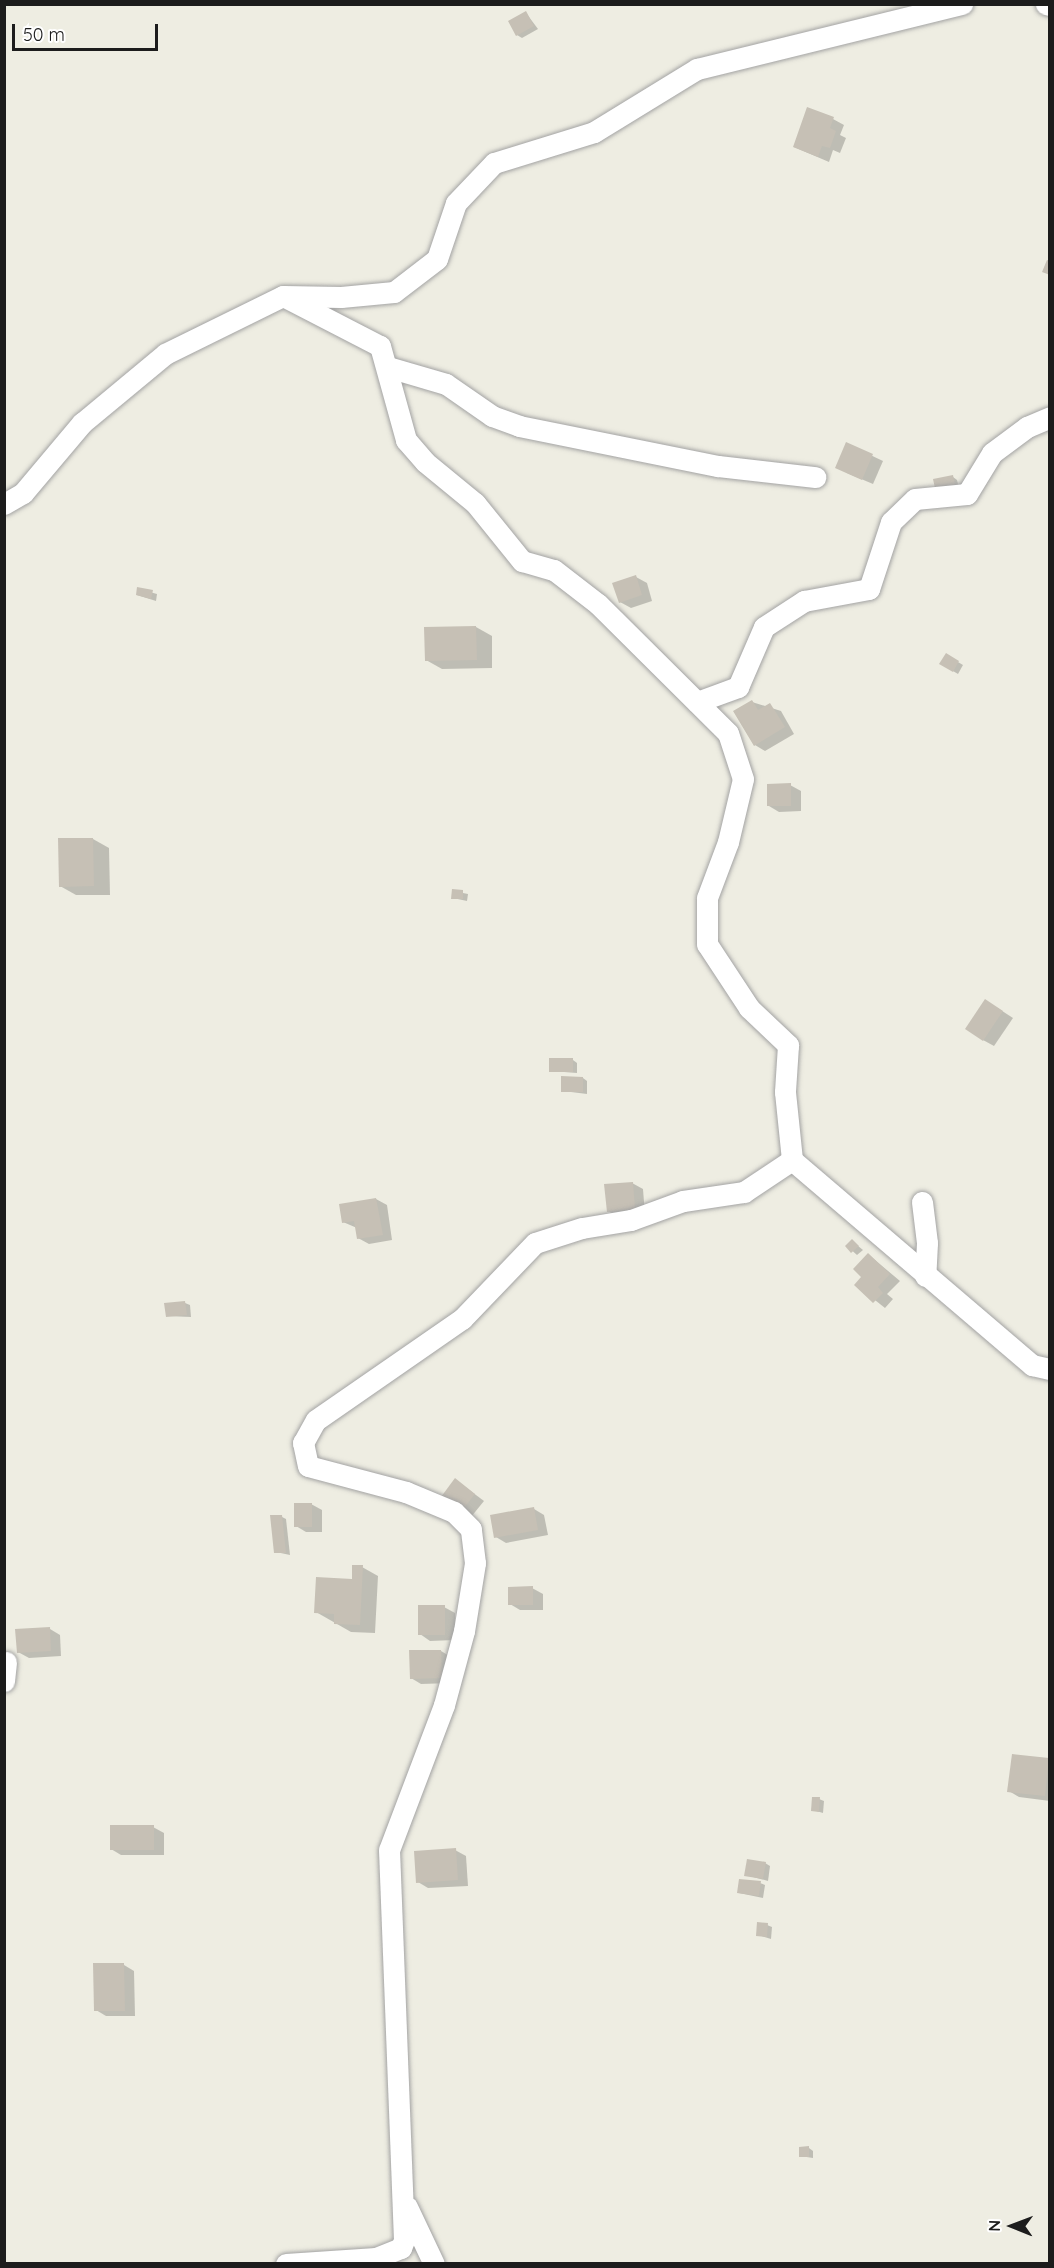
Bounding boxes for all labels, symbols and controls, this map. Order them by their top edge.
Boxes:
scale bar [15,12,160,50]
text: 50 m [23,23,65,46]
north arrow [982,2196,1042,2256]
text: N [984,2220,1004,2232]

